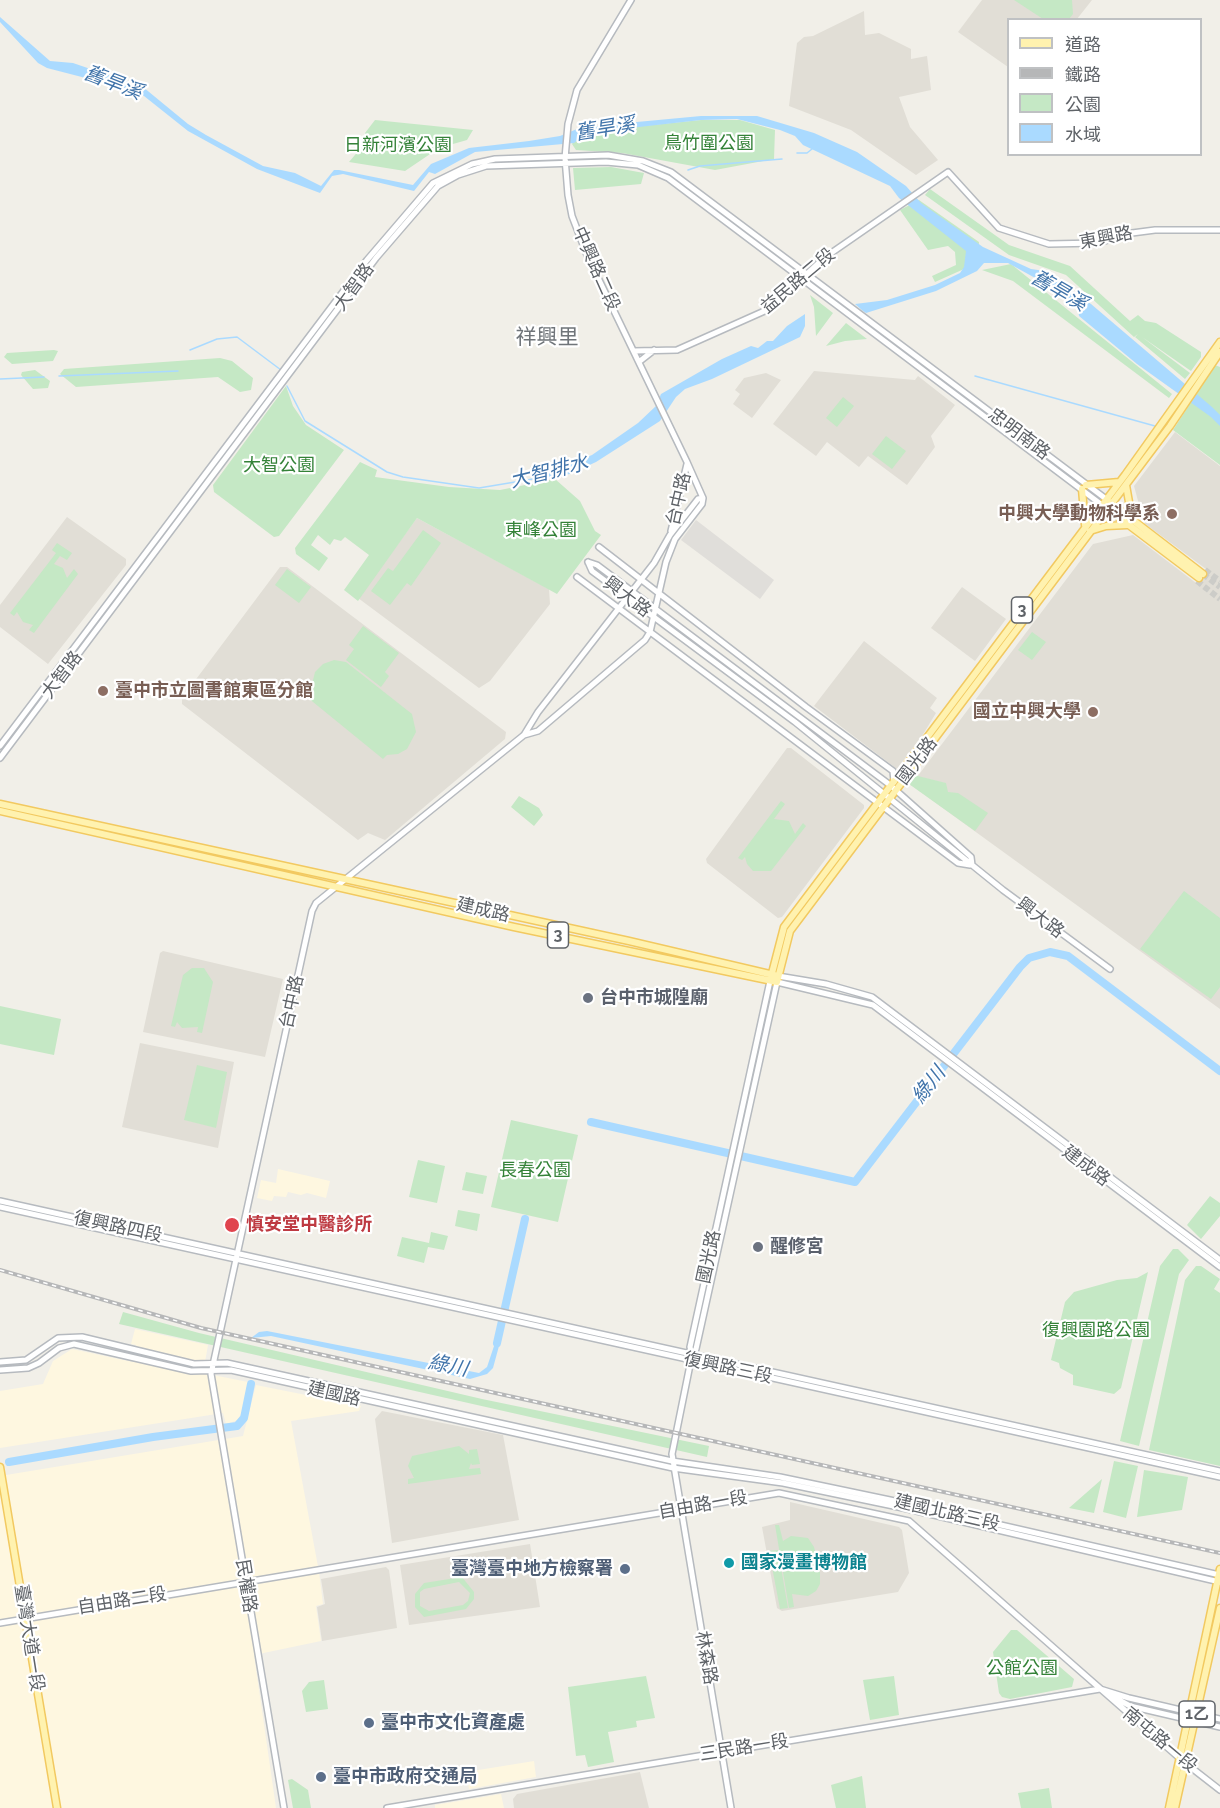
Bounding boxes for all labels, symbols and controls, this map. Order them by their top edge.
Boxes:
legend [1007,18,1202,156]
text: 道路 [1065,34,1101,55]
water label: 舊旱溪 [81,61,145,105]
text: 鐵路 [1065,64,1101,85]
text: 公園 [1065,94,1101,115]
water label: 舊旱溪 [573,112,637,146]
text: 水域 [1065,124,1101,145]
park label: 鳥竹圍公園 [664,133,754,155]
park label: 日新河濱公園 [344,135,452,157]
street label: 東興路 [1077,222,1135,254]
street label: 中興路二段 [568,223,624,315]
street label: 益民路二段 [757,244,839,318]
street label: 大智路 [329,259,379,315]
water label: 舊旱溪 [1027,266,1091,316]
district label: 祥興里 [516,325,578,351]
street label: 忠明南路 [984,404,1054,464]
water label: 大智排水 [507,451,591,493]
park label: 大智公園 [243,455,315,477]
street label: 台中路 [662,470,696,528]
place label: 中興大學動物科學系 [998,503,1160,525]
marker: 中興大學動物科學系 [1165,507,1179,521]
park label: 東峰公園 [505,520,577,542]
street label: 興大路 [599,572,655,622]
road number: 3 [1012,597,1032,623]
street label: 大智路 [37,647,87,703]
place label: 臺中市立圖書館東區分館 [115,680,313,702]
marker: 臺中市立圖書館東區分館 [96,684,110,698]
place label: 國立中興大學 [973,701,1081,723]
marker: 國立中興大學 [1086,705,1100,719]
street label: 國光路 [892,733,942,789]
street label: 建成路 [454,893,512,927]
street label: 興大路 [1012,893,1068,943]
road number: 3 [548,922,568,948]
street label: 台中路 [276,973,308,1031]
place label: 台中市城隍廟 [600,987,708,1009]
marker: 台中市城隍廟 [581,991,595,1005]
water label: 綠川 [907,1062,951,1108]
street label: 建成路 [1058,1141,1114,1191]
park label: 長春公園 [499,1160,571,1182]
street label: 復興路四段 [72,1207,164,1247]
place label: 慎安堂中醫診所 [246,1214,372,1236]
marker: 慎安堂中醫診所 [223,1216,241,1234]
street label: 國光路 [693,1228,725,1286]
place label: 醒修宮 [770,1236,824,1258]
marker: 醒修宮 [751,1240,765,1254]
park label: 復興園路公園 [1042,1320,1150,1342]
street label: 復興路三段 [682,1348,774,1388]
water label: 綠川 [426,1350,470,1382]
street label: 建國路 [305,1377,363,1411]
street label: 自由路一段 [657,1487,749,1523]
street label: 建國北路三段 [892,1490,1002,1536]
place label: 國家漫畫博物館 [741,1552,867,1574]
marker: 國家漫畫博物館 [722,1556,736,1570]
street label: 民權路 [231,1558,261,1614]
place label: 臺灣臺中地方檢察署 [451,1558,613,1580]
marker: 臺灣臺中地方檢察署 [618,1562,632,1576]
street label: 臺灣大道一段 [10,1583,48,1693]
street label: 自由路二段 [76,1583,168,1619]
street label: 林森路 [691,1630,721,1686]
park label: 公館公園 [986,1658,1058,1680]
road number: 1乙 [1179,1701,1215,1727]
street label: 南屯路一段 [1119,1703,1201,1777]
place label: 臺中市文化資產處 [381,1712,525,1734]
marker: 臺中市文化資產處 [362,1716,376,1730]
street label: 三民路一段 [698,1730,790,1766]
place label: 臺中市政府交通局 [333,1766,477,1788]
marker: 臺中市政府交通局 [314,1770,328,1784]

